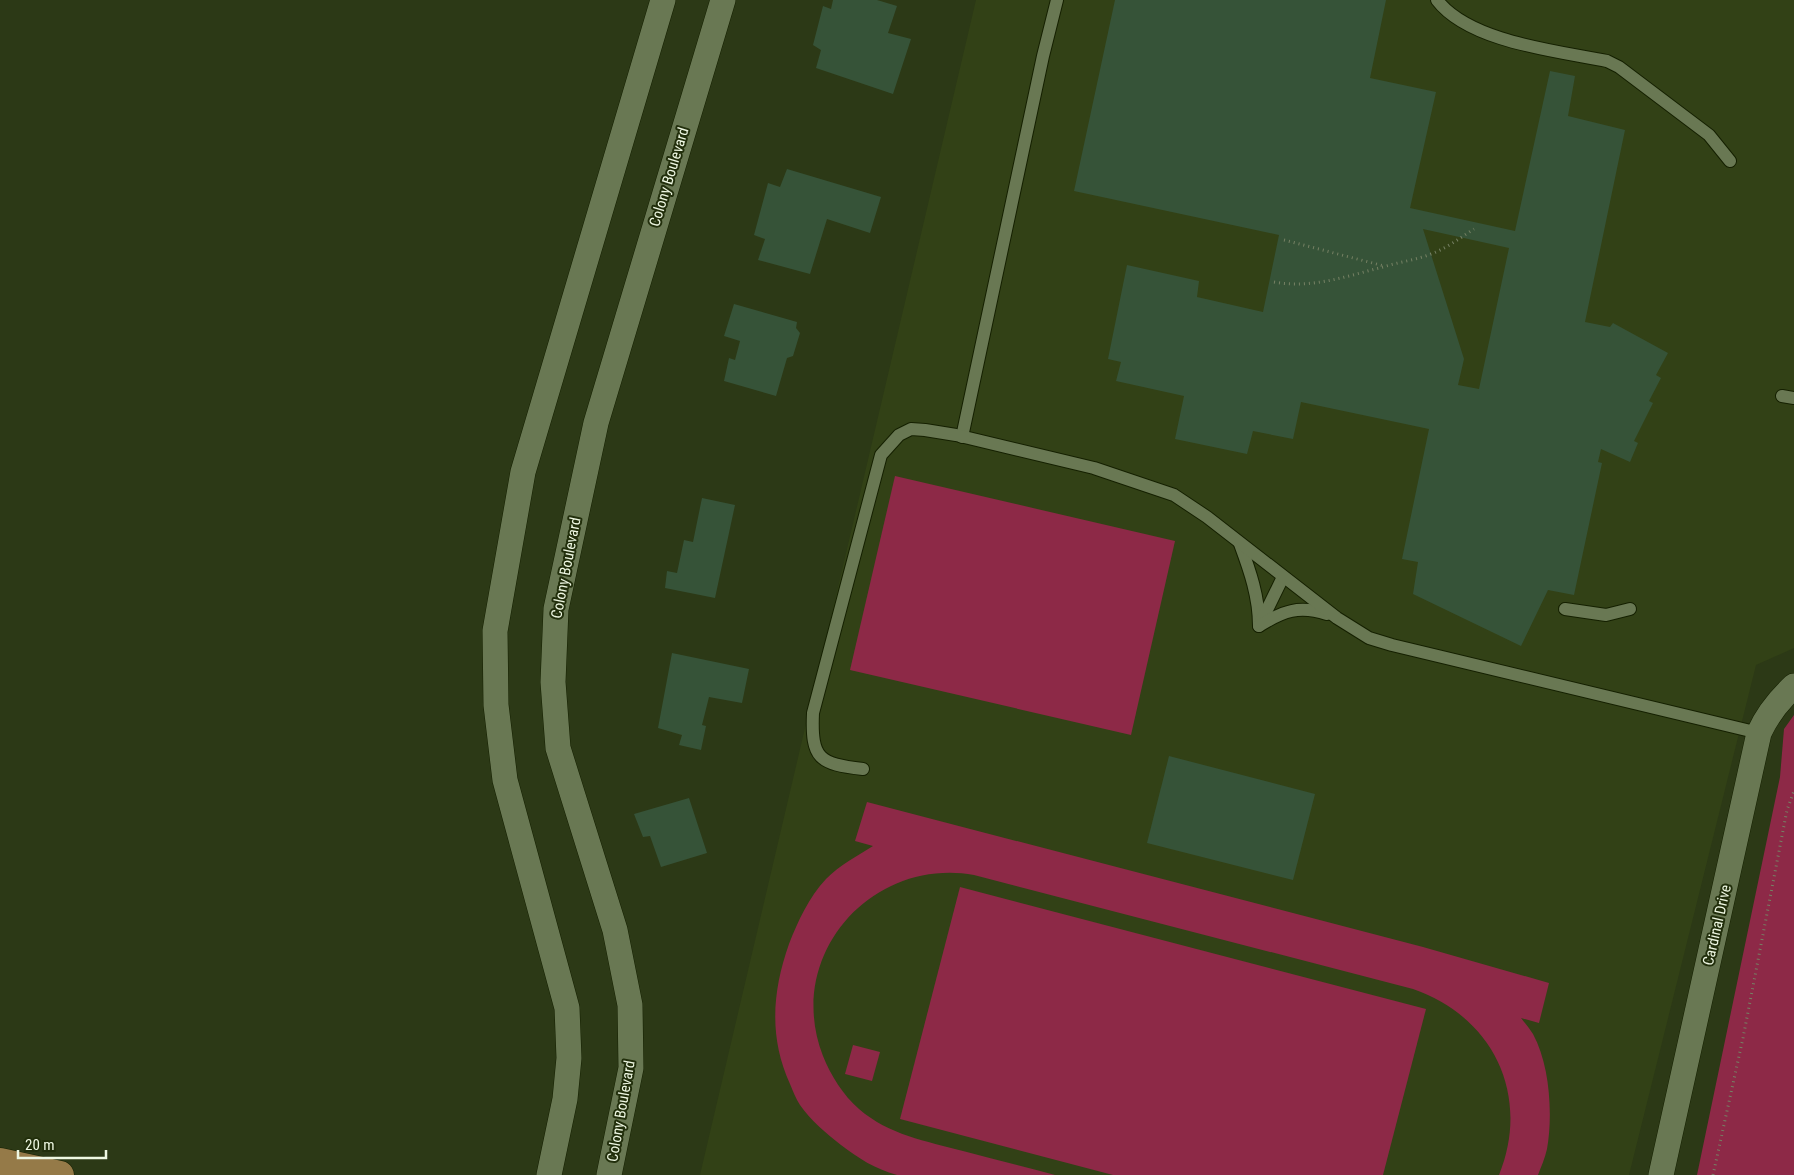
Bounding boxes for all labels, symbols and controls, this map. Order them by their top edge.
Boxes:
street label: Colony Boulevard [645,125,693,229]
street label: Colony Boulevard [547,516,585,620]
street label: Cardinal Drive [1699,883,1735,967]
street label: Colony Boulevard [603,1059,639,1163]
scale bar [18,1128,105,1160]
text: 20 m [25,1136,55,1154]

